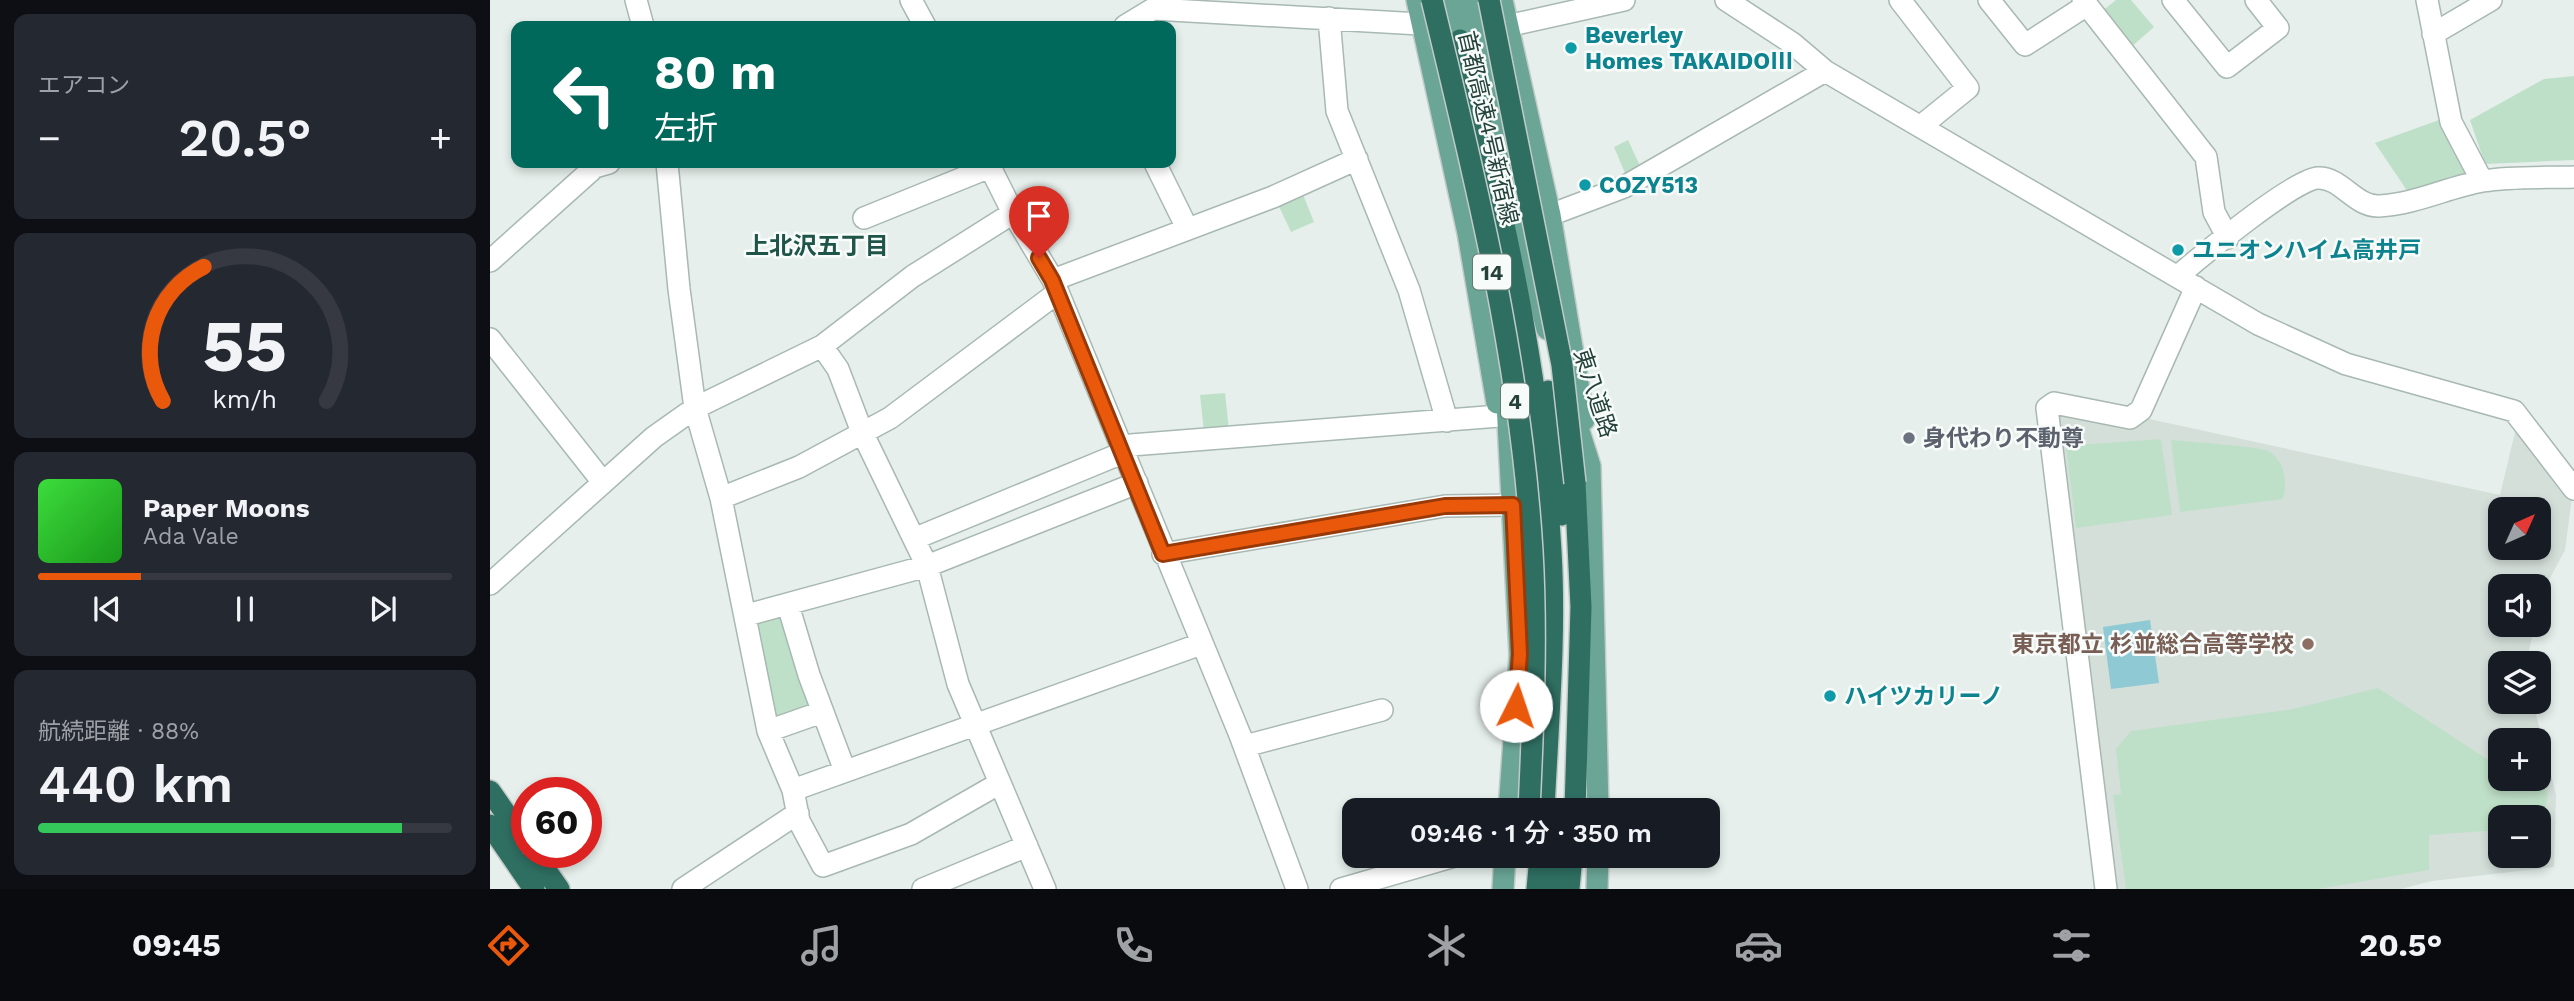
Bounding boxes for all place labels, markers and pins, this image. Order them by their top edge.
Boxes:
place label: Beverley Homes TAKAIDOⅢ [1585,22,1793,75]
marker: Beverley Homes TAKAIDOⅢ [1563,40,1579,56]
place label: COZY513 [1599,172,1698,199]
marker: COZY513 [1577,177,1593,193]
pin [1009,186,1069,258]
place label: ユニオンハイム高井戸 [2192,237,2421,264]
marker: ユニオンハイム高井戸 [2170,242,2186,258]
place label: 身代わり不動尊 [1923,425,2084,452]
marker: 身代わり不動尊 [1901,430,1917,446]
place label: 東京都立 杉並総合高等学校 [2011,631,2294,658]
marker: 東京都立 杉並総合高等学校 [2300,636,2316,652]
place label: ハイツカリーノ [1844,683,2003,710]
marker: ハイツカリーノ [1822,688,1838,704]

